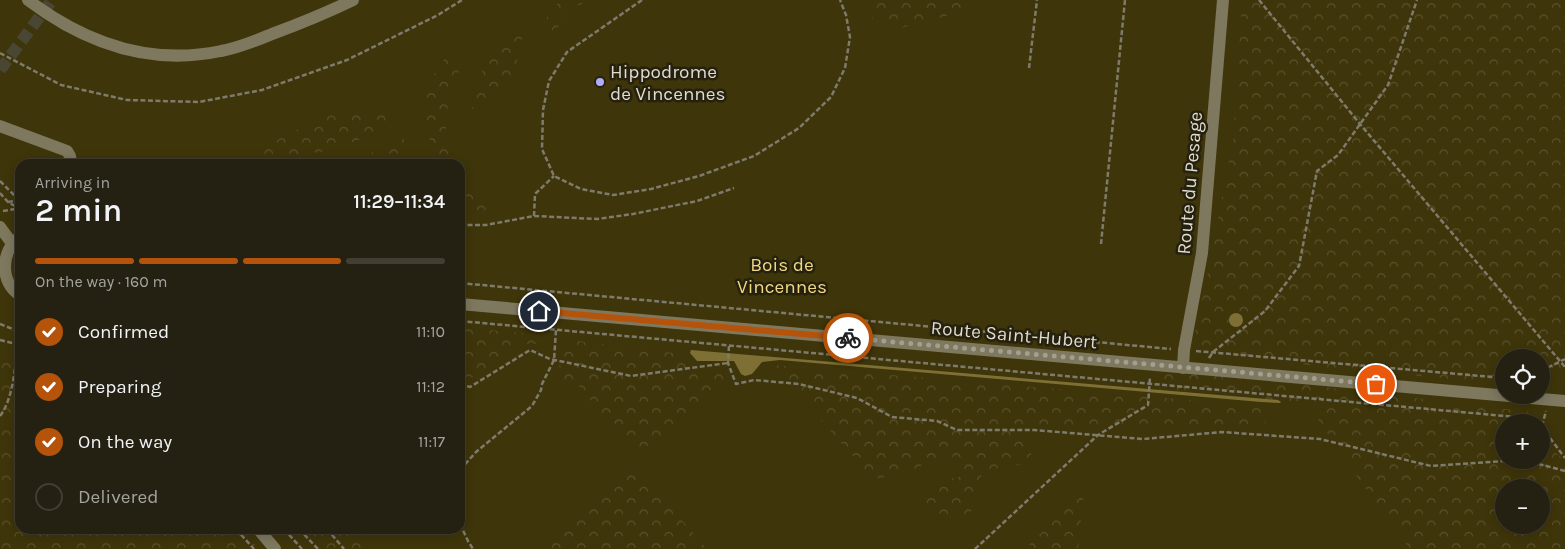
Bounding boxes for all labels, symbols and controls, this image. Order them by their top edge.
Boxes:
place label: Hippodrome de Vincennes [610,61,726,105]
marker: Hippodrome de Vincennes [594,76,606,88]
street label: Route du Pesage [1173,111,1207,255]
text: Arriving in [35,173,110,192]
text: 11:29–11:34 [353,191,445,213]
text: 2 min [35,192,122,229]
park label: Bois de Vincennes [737,254,827,298]
text: On the way · 160 m [35,272,168,291]
pin [518,290,560,332]
icon: home [525,297,553,325]
courier [823,313,873,363]
street label: Route Saint-Hubert [930,317,1098,353]
icon: check [35,318,63,346]
text: Confirmed [78,321,169,343]
text: 11:10 [416,322,445,341]
icon: bike [834,324,862,352]
map controls [1495,349,1550,534]
button: locate [1495,349,1550,404]
pin [1355,363,1397,405]
icon: bag [1362,370,1390,398]
icon: check [35,373,63,401]
text: Preparing [78,376,161,398]
text: 11:12 [416,377,445,396]
button: + [1495,414,1550,469]
icon: check [35,428,63,456]
text: On the way [78,431,172,453]
text: 11:17 [418,432,445,451]
button: − [1495,479,1550,534]
text: Delivered [78,486,158,508]

